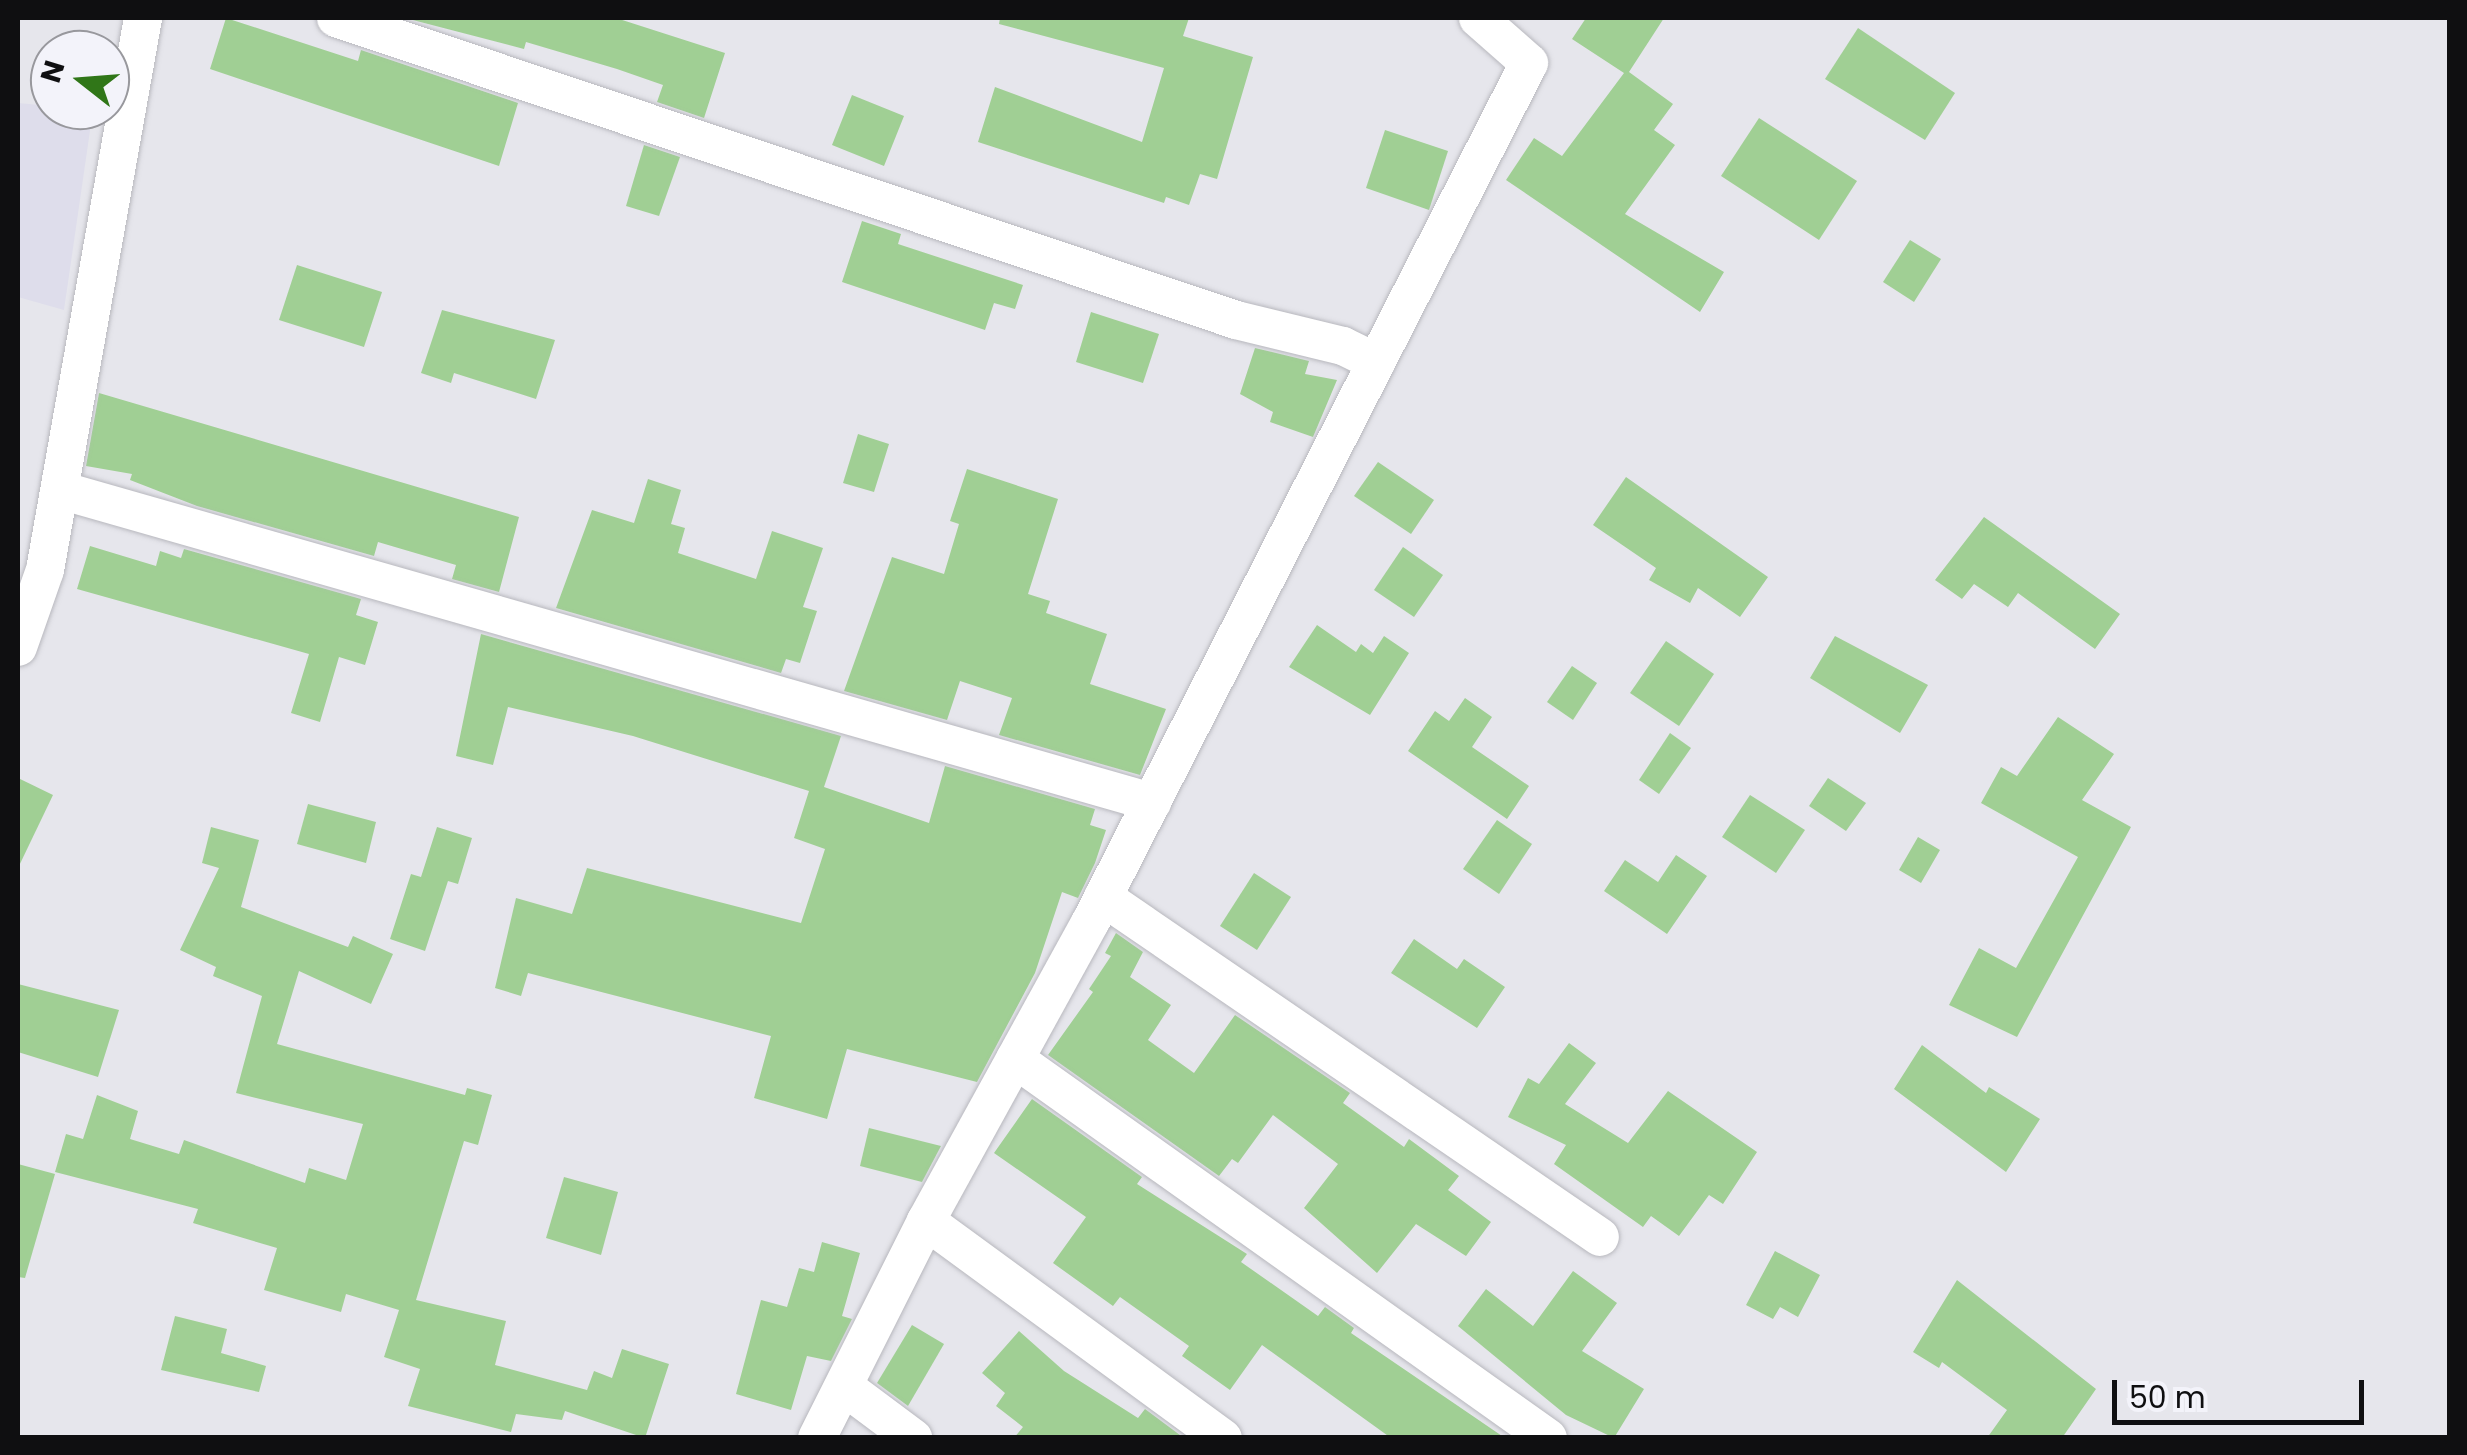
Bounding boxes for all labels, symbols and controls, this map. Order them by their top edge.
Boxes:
north arrow [30,30,130,130]
text: N [31,56,74,87]
scale bar [2117,1360,2370,1422]
text: 50 m [2129,1376,2206,1419]

